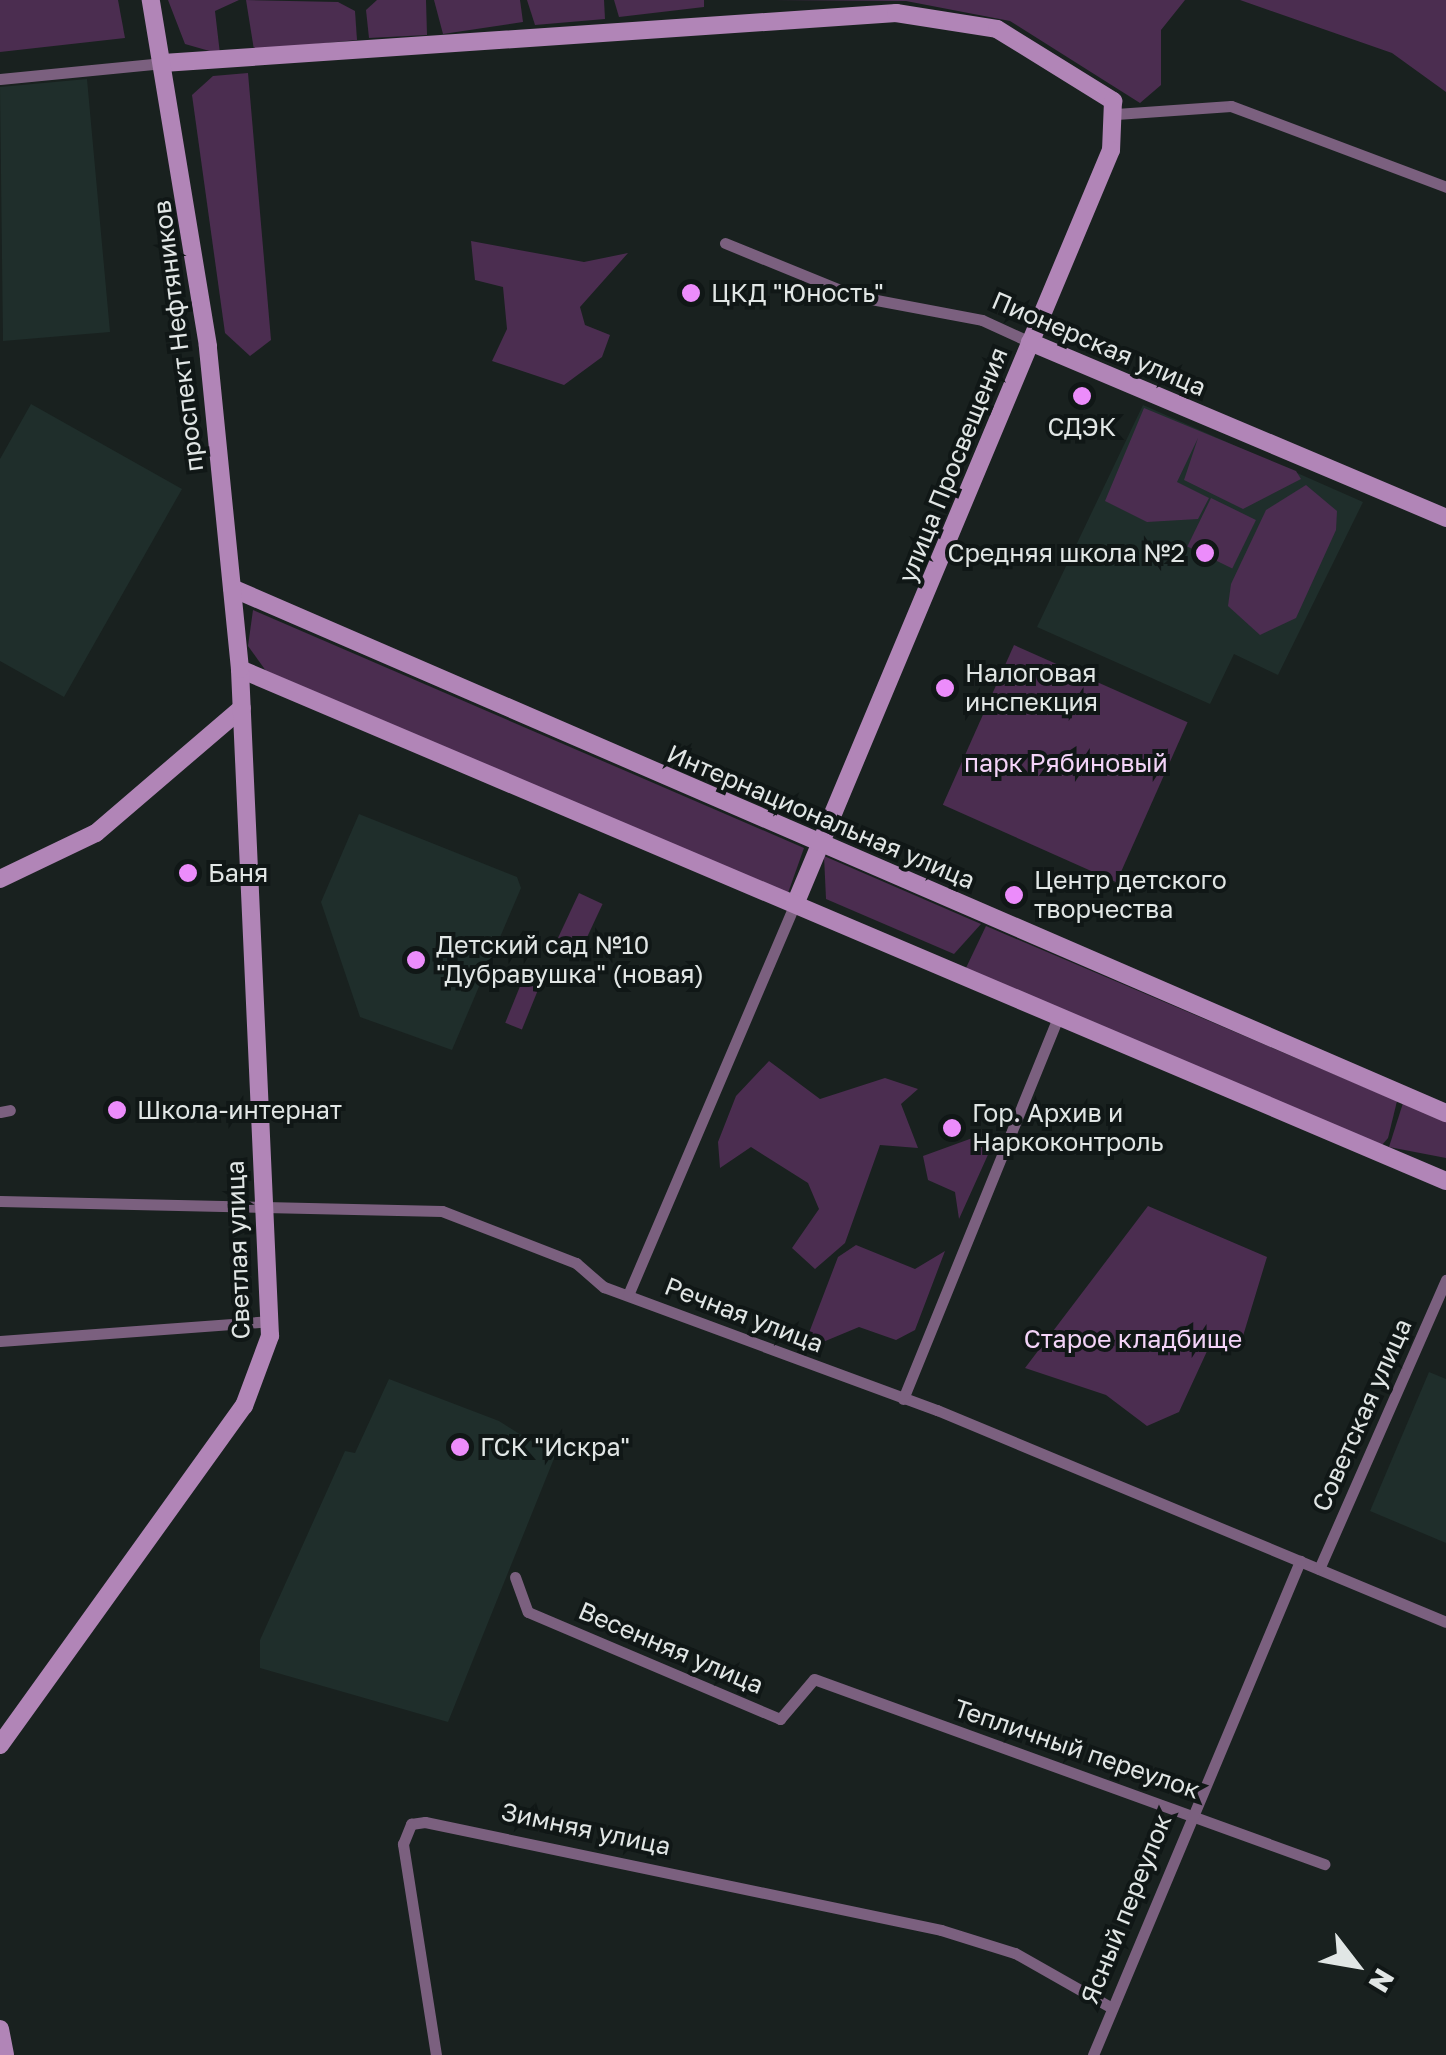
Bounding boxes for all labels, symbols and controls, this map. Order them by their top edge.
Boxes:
street label: проспект Нефтяников [146,199,210,473]
place label: ЦКД "Юность" [711,278,884,308]
marker: ЦКД "Юность" [680,282,702,304]
street label: Пионерская улица [987,285,1211,403]
street label: улица Просвещения [892,343,1014,587]
marker: СДЭК [1071,385,1093,407]
place label: СДЭК [1048,412,1116,442]
place label: Средняя школа №2 [948,538,1185,568]
marker: Средняя школа №2 [1194,542,1216,564]
place label: Налоговая инспекция [965,659,1098,718]
marker: Налоговая инспекция [934,677,956,699]
street label: Интернациональная улица [663,738,979,896]
park label: парк Рябиновый [964,748,1168,778]
place label: Баня [208,858,268,888]
marker: Баня [177,862,199,884]
place label: Центр детского творчества [1034,866,1227,925]
marker: Центр детского творчества [1003,884,1025,906]
place label: Детский сад №10 "Дубравушка" (новая) [436,931,704,990]
marker: Детский сад №10 "Дубравушка" (новая) [405,949,427,971]
place label: Школа-интернат [137,1095,342,1125]
marker: Школа-интернат [106,1099,128,1121]
place label: Гор. Архив и Наркоконтроль [972,1099,1164,1158]
marker: Гор. Архив и Наркоконтроль [941,1117,963,1139]
street label: Светлая улица [220,1160,256,1340]
street label: Речная улица [660,1271,828,1359]
street label: Советская улица [1306,1314,1418,1516]
park label: Старое кладбище [1024,1324,1242,1354]
place label: ГСК "Искра" [480,1432,630,1462]
marker: ГСК "Искра" [449,1436,471,1458]
street label: Весенняя улица [574,1596,768,1700]
street label: Тепличный переулок [950,1693,1204,1805]
street label: Зимняя улица [499,1796,673,1862]
street label: Ясный переулок [1074,1810,1178,2008]
north arrow [1306,1915,1406,2015]
text: N [1363,1963,1402,1998]

